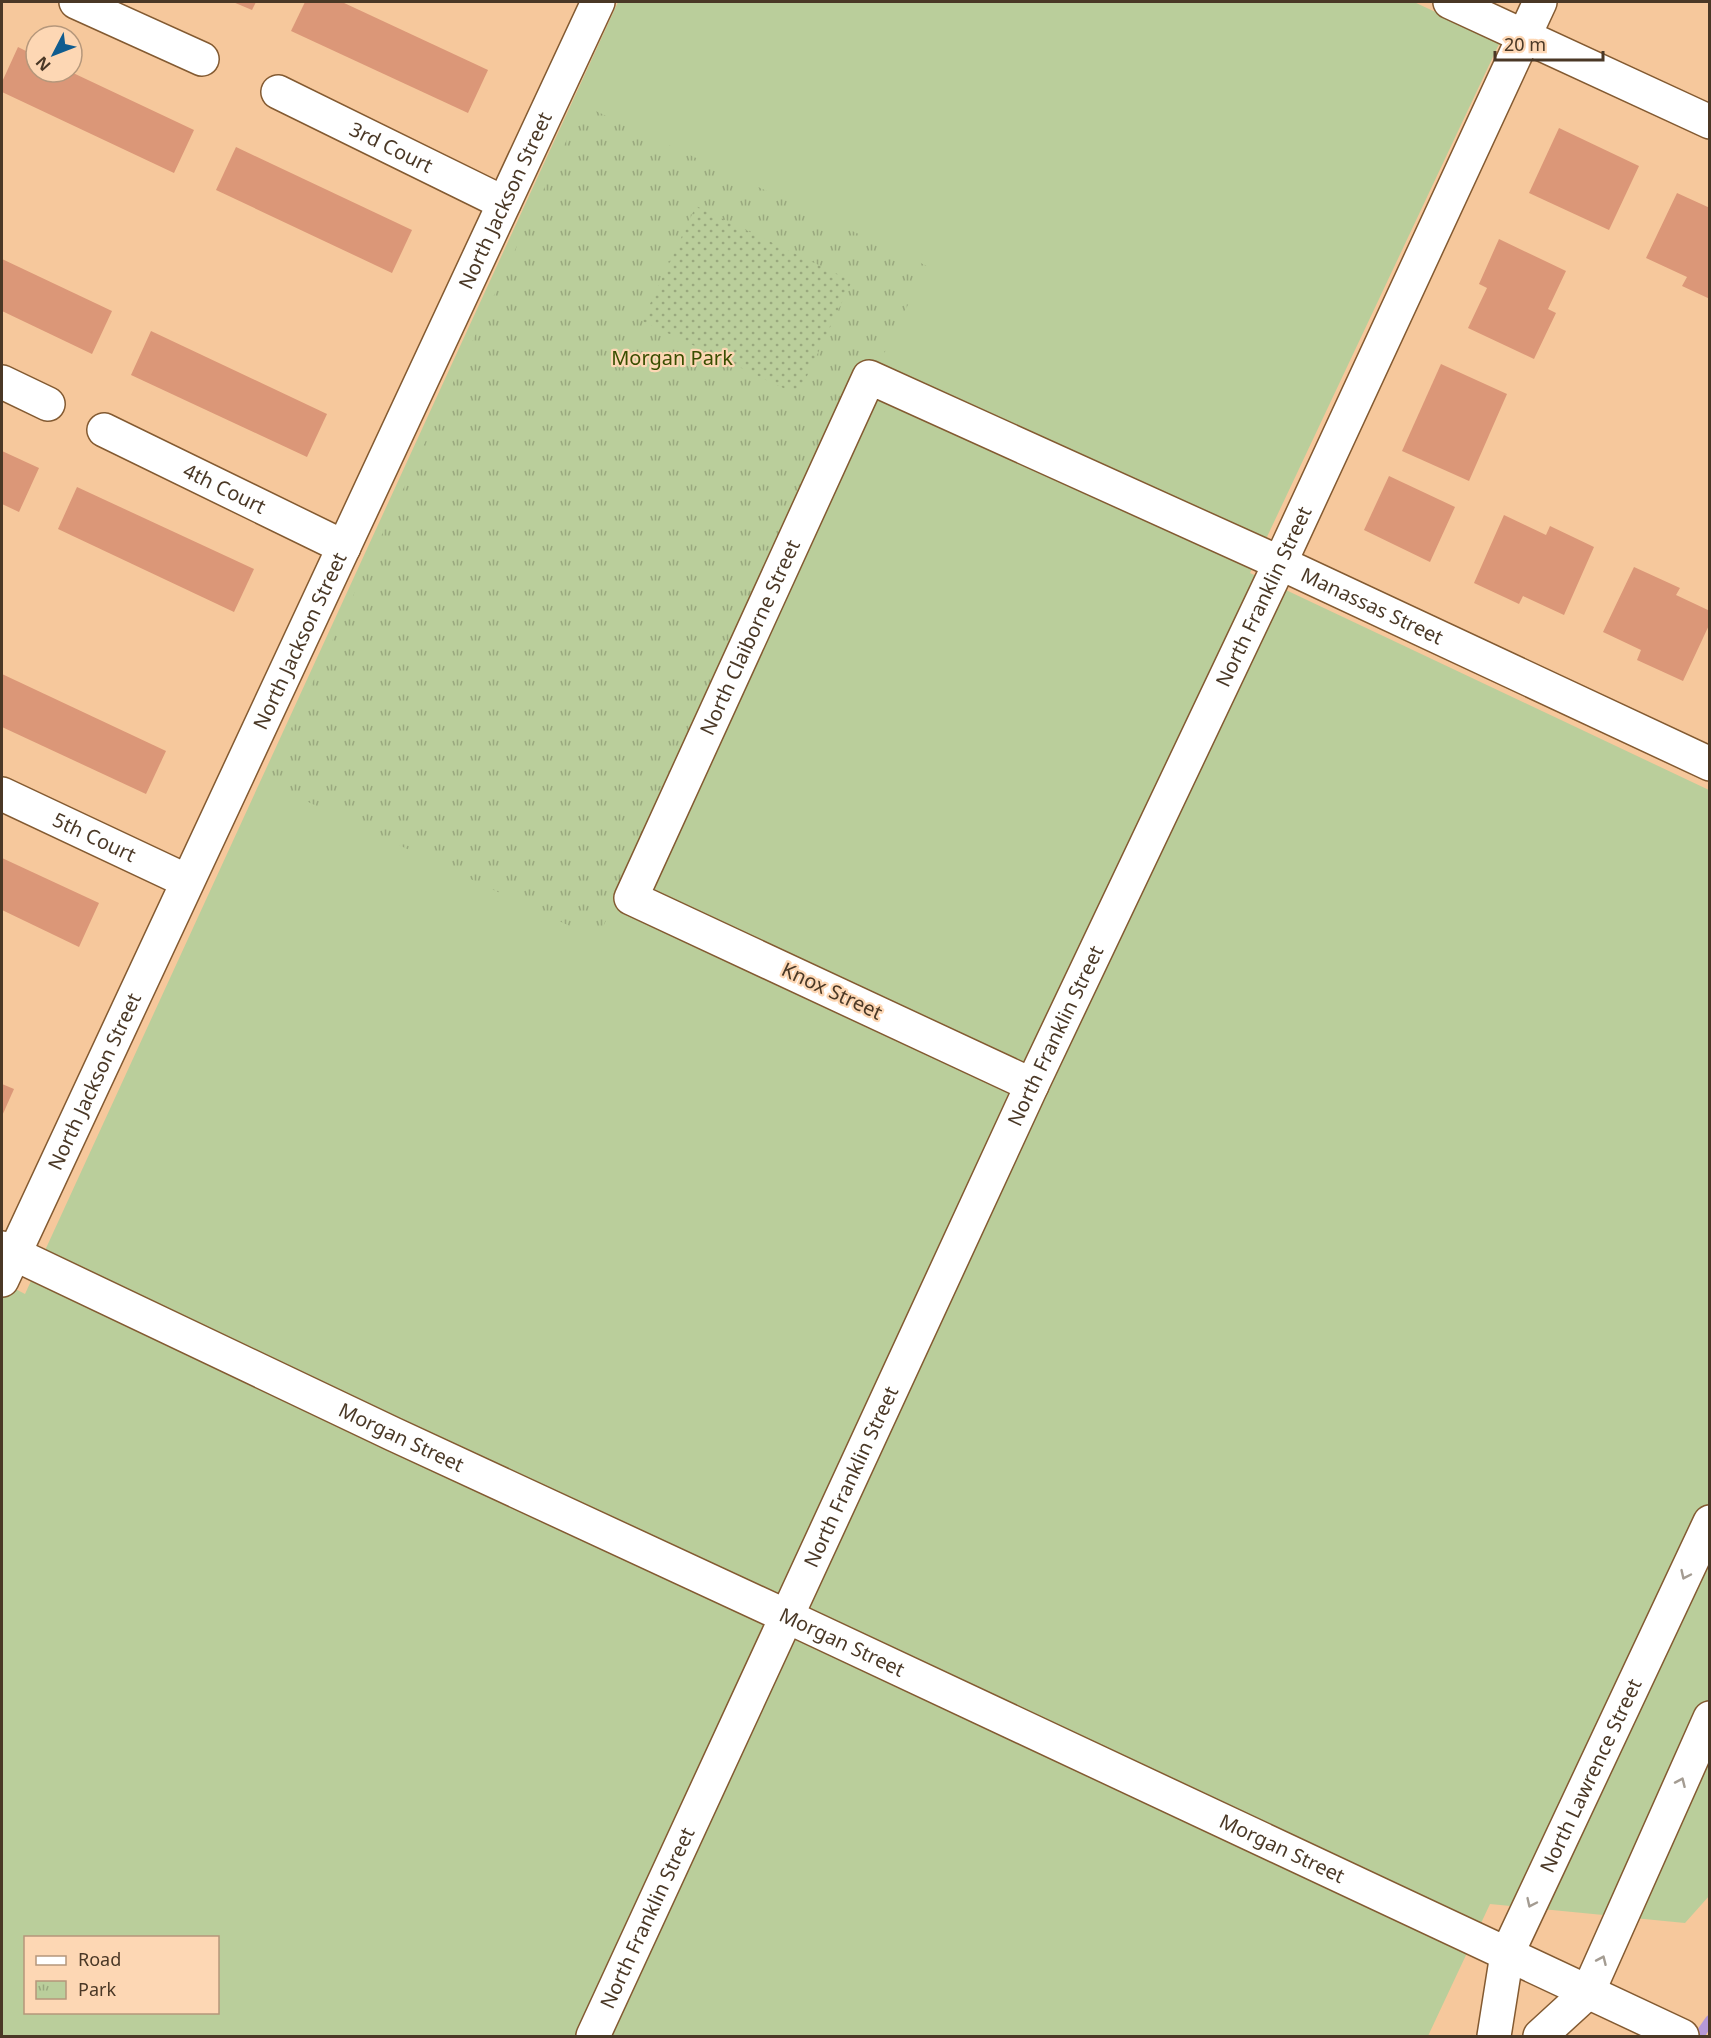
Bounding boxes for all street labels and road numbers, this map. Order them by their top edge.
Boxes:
street label: North Jackson Street [452,107,558,293]
street label: 3rd Court [345,115,437,179]
street label: 4th Court [179,457,271,520]
street label: North Franklin Street [1209,502,1317,691]
street label: North Claiborne Street [693,535,806,739]
street label: North Jackson Street [247,548,352,734]
street label: Manassas Street [1297,561,1448,650]
street label: 5th Court [49,806,140,868]
street label: North Franklin Street [1001,941,1109,1130]
street label: Knox Street [778,955,887,1026]
street label: North Jackson Street [41,988,147,1174]
street label: North Franklin Street [797,1382,904,1571]
street label: Morgan Street [334,1396,468,1478]
street label: Morgan Street [775,1601,909,1683]
street label: North Lawrence Street [1533,1674,1647,1877]
street label: Morgan Street [1215,1807,1349,1889]
street label: North Franklin Street [594,1823,701,2013]

